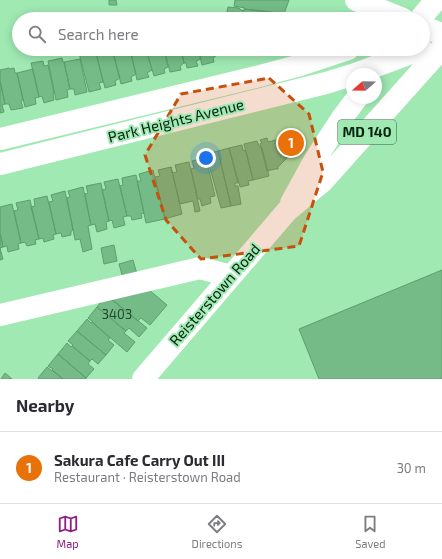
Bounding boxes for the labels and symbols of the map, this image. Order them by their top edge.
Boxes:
north arrow [346,68,382,104]
street label: Park Heights Avenue [106,94,246,146]
road number: MD 140 [338,120,396,144]
pin: 1 [278,128,304,158]
your location [196,148,216,168]
street label: Reisterstown Road [165,240,263,349]
house number: 3403 [102,306,132,322]

